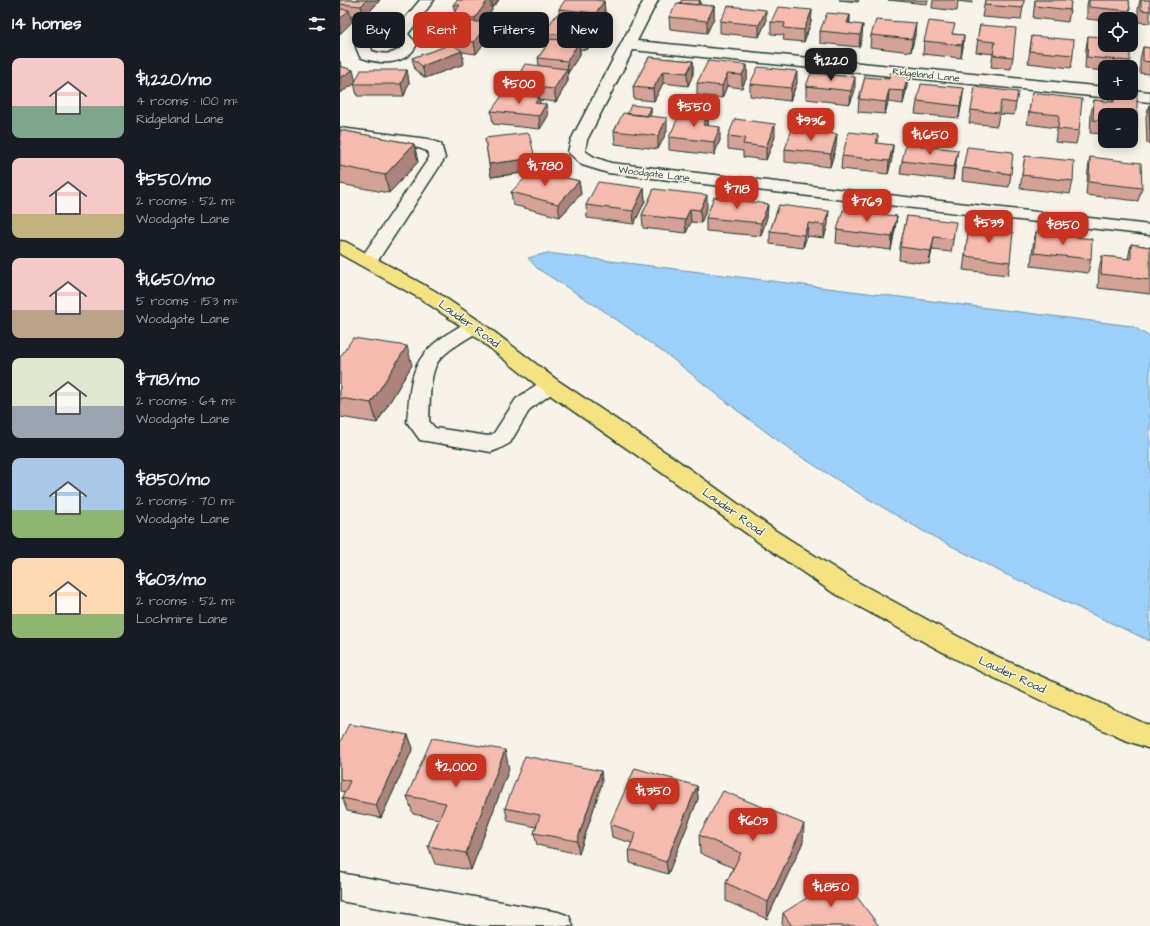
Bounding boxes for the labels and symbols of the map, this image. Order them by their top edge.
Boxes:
pin: $1,220 [798,48,864,82]
street label: Ridgeland Lane [892,65,961,87]
pin: $500 [495,71,543,105]
pin: $550 [670,94,718,128]
pin: $936 [787,108,835,142]
pin: $1,650 [897,122,963,156]
pin: $1,780 [512,153,578,187]
street label: Woodgate Lane [617,163,691,186]
pin: $718 [713,176,761,210]
pin: $769 [843,189,891,223]
pin: $539 [965,210,1013,244]
pin: $850 [1039,212,1087,246]
street label: Lauder Road [435,296,503,352]
street label: Lauder Road [699,484,767,540]
street label: Lauder Road [976,652,1048,698]
pin: $2,000 [423,754,489,788]
pin: $1,350 [620,778,686,812]
pin: $603 [729,808,777,842]
pin: $1,850 [798,874,864,908]

